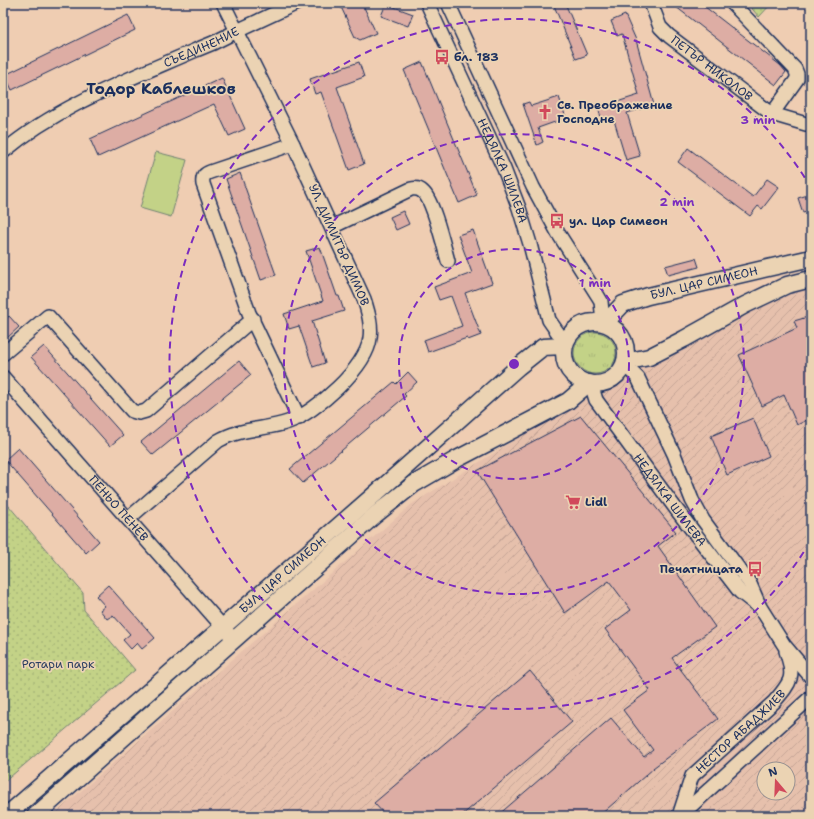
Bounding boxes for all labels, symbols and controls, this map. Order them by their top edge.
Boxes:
street label: СЪЕДИНЕНИЕ [161,23,242,71]
street label: ПЕТЪР НИКОЛОВ [668,32,756,105]
bus stop icon: бл. 183 [433,48,451,66]
place label: бл. 183 [454,49,499,65]
district label: Тодор Каблешков [86,78,236,99]
place label: Св. Преображение Господне [557,97,673,127]
church icon: Св. Преображение Господне [536,103,554,121]
text: 3 min [741,112,776,128]
street label: НЕДЯЛКА ШИЛЕВА [474,116,531,225]
street label: УЛ. ДИМИТЪР ДИМОВ [305,182,373,308]
text: 2 min [660,194,695,210]
bus stop icon: ул. Цар Симеон [548,212,566,230]
place label: ул. Цар Симеон [569,213,668,229]
street label: БУЛ. ЦАР СИМЕОН [649,263,760,303]
text: 1 min [579,275,611,291]
centre of rings [507,357,521,371]
street label: НЕДЯЛКА ШИЛЕВА [630,450,710,550]
street label: ПЕНЬО ПЕНЕВ [85,472,152,545]
supermarket icon: Lidl [564,493,582,511]
place label: Lidl [585,494,607,510]
street label: БУЛ. ЦАР СИМЕОН [236,532,330,617]
bus stop icon: Печатницата [746,560,764,578]
place label: Печатницата [660,561,744,577]
park label: Ротари парк [22,656,95,672]
street label: НЕСТОР АБАДЖИЕВ [692,686,789,777]
north arrow [756,761,796,801]
text: N [766,763,780,781]

